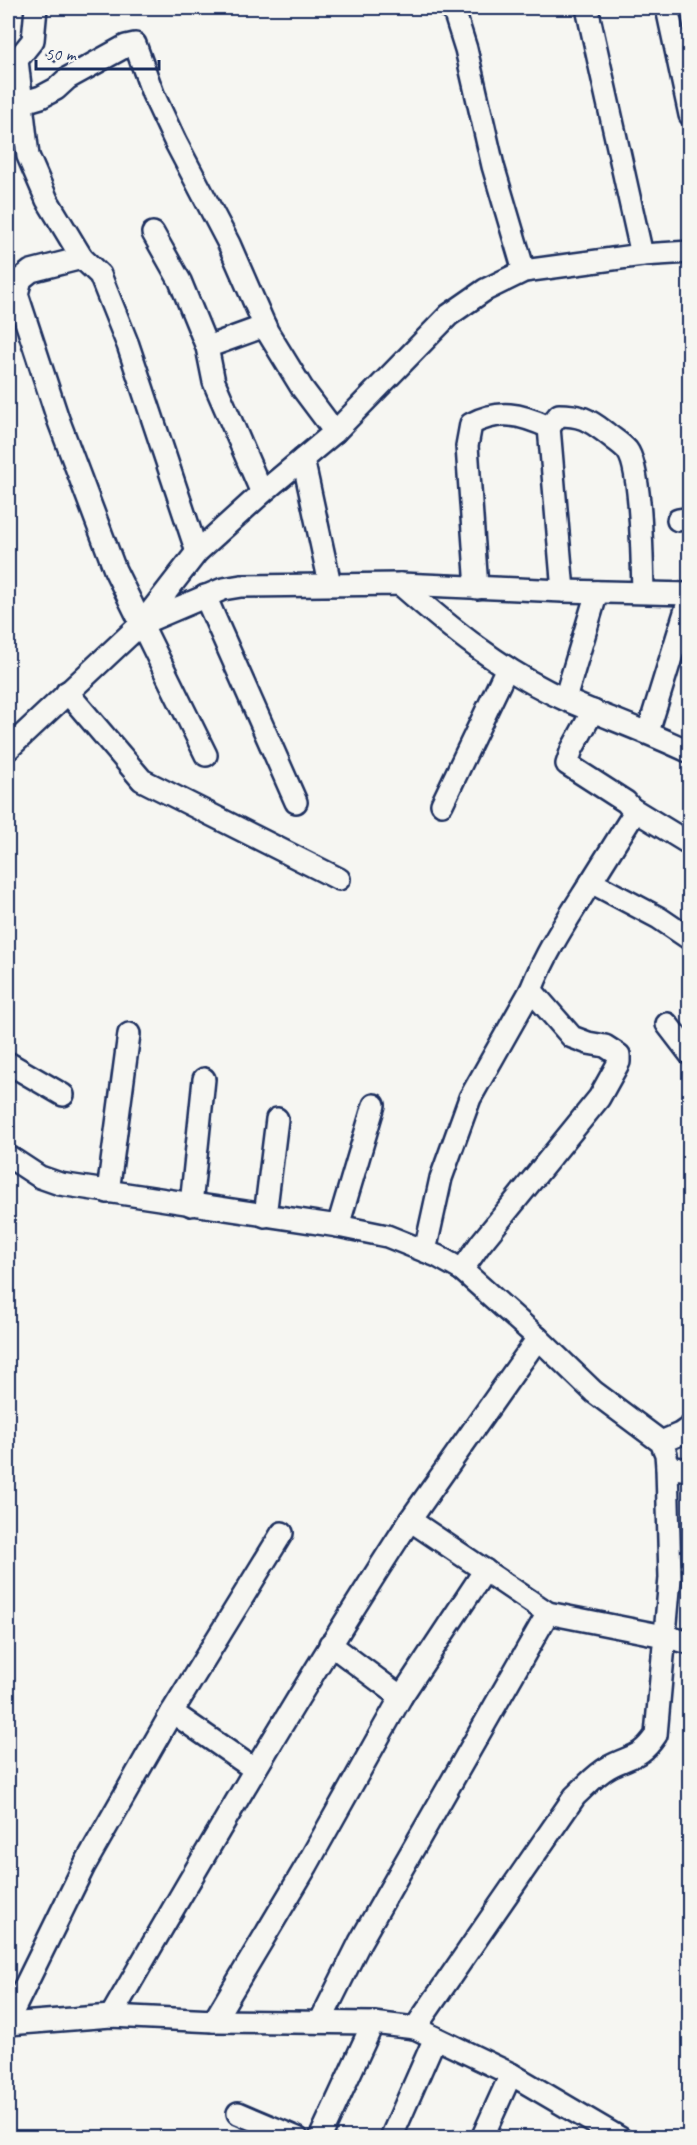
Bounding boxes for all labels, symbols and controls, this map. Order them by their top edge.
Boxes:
scale bar [36,33,159,71]
text: 50 m [45,43,78,65]

